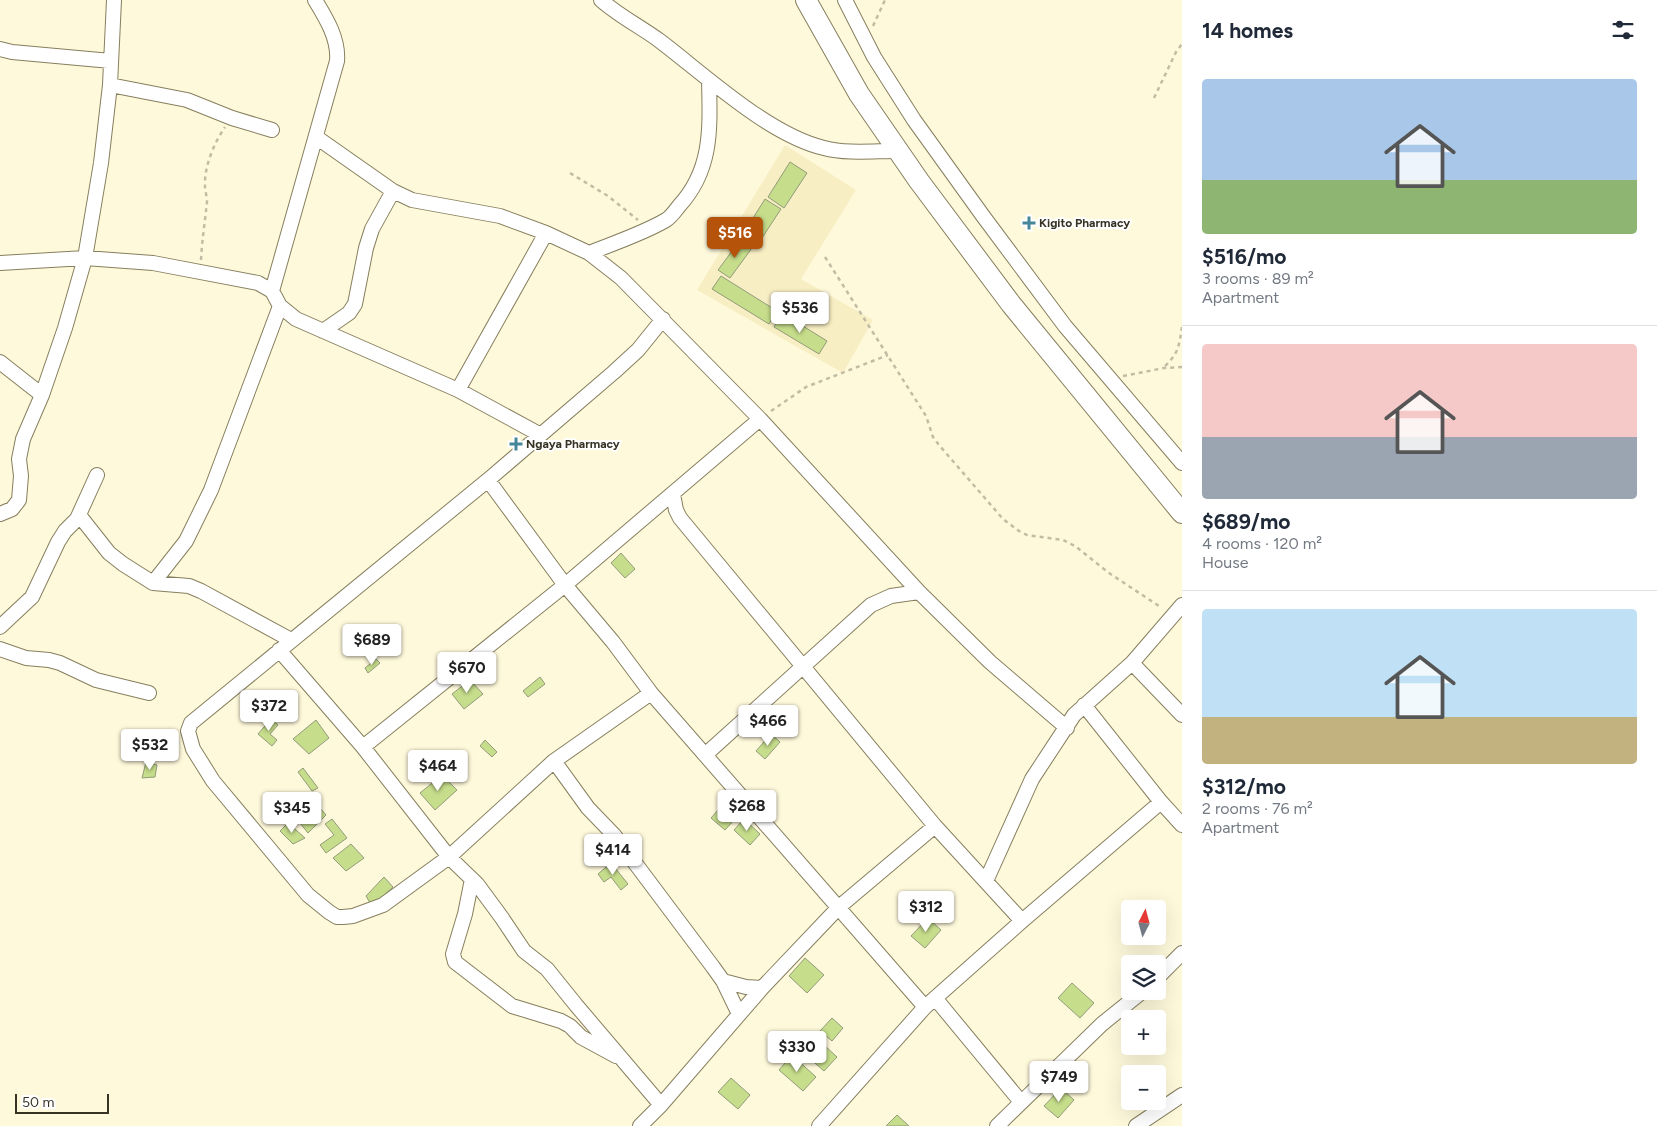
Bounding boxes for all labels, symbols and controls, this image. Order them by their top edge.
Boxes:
icon: filters [1609,16,1637,44]
text: 14 homes [1202,18,1293,43]
icon: home [1375,111,1465,201]
pin: $516 [705,216,765,259]
place label: Kigito Pharmacy [1039,216,1130,230]
marker: Kigito Pharmacy [1023,217,1035,229]
text: $516 [718,223,752,242]
text: $516/mo [1202,244,1286,269]
text: 3 rooms · 89 m² [1202,269,1314,288]
text: Apartment [1202,288,1279,307]
pin: $536 [770,292,830,334]
text: $536 [782,298,818,317]
icon: home [1375,377,1465,467]
place label: Ngaya Pharmacy [526,437,620,451]
marker: Ngaya Pharmacy [510,438,522,450]
text: $689/mo [1202,509,1290,534]
text: 4 rooms · 120 m² [1202,534,1322,553]
text: House [1202,553,1248,572]
pin: $689 [342,624,402,666]
text: $689 [353,630,391,649]
icon: home [1375,642,1465,732]
pin: $670 [437,652,497,694]
text: $670 [448,658,486,677]
pin: $372 [239,690,299,732]
text: $372 [251,696,287,715]
pin: $466 [738,704,798,747]
text: $466 [749,711,787,730]
pin: $532 [120,728,180,771]
text: $532 [132,735,168,754]
pin: $464 [408,750,468,792]
text: $464 [419,756,457,775]
text: $312/mo [1202,774,1286,799]
pin: $268 [717,790,777,832]
pin: $345 [262,792,322,834]
text: $268 [728,796,766,815]
text: $345 [273,798,311,817]
text: 2 rooms · 76 m² [1202,799,1313,818]
text: Apartment [1202,818,1279,837]
pin: $414 [583,834,643,876]
text: $414 [595,840,631,859]
pin: $312 [896,890,956,933]
text: $312 [909,897,943,916]
north arrow [1121,900,1166,945]
map controls [1121,900,1166,1110]
button: layers [1121,955,1166,1000]
button: + [1121,1010,1166,1055]
pin: $330 [767,1030,827,1073]
text: $330 [778,1037,816,1056]
pin: $749 [1029,1060,1089,1103]
button: − [1121,1065,1166,1110]
text: $749 [1040,1067,1078,1086]
scale bar [15,1091,109,1114]
text: 50 m [22,1094,54,1111]

